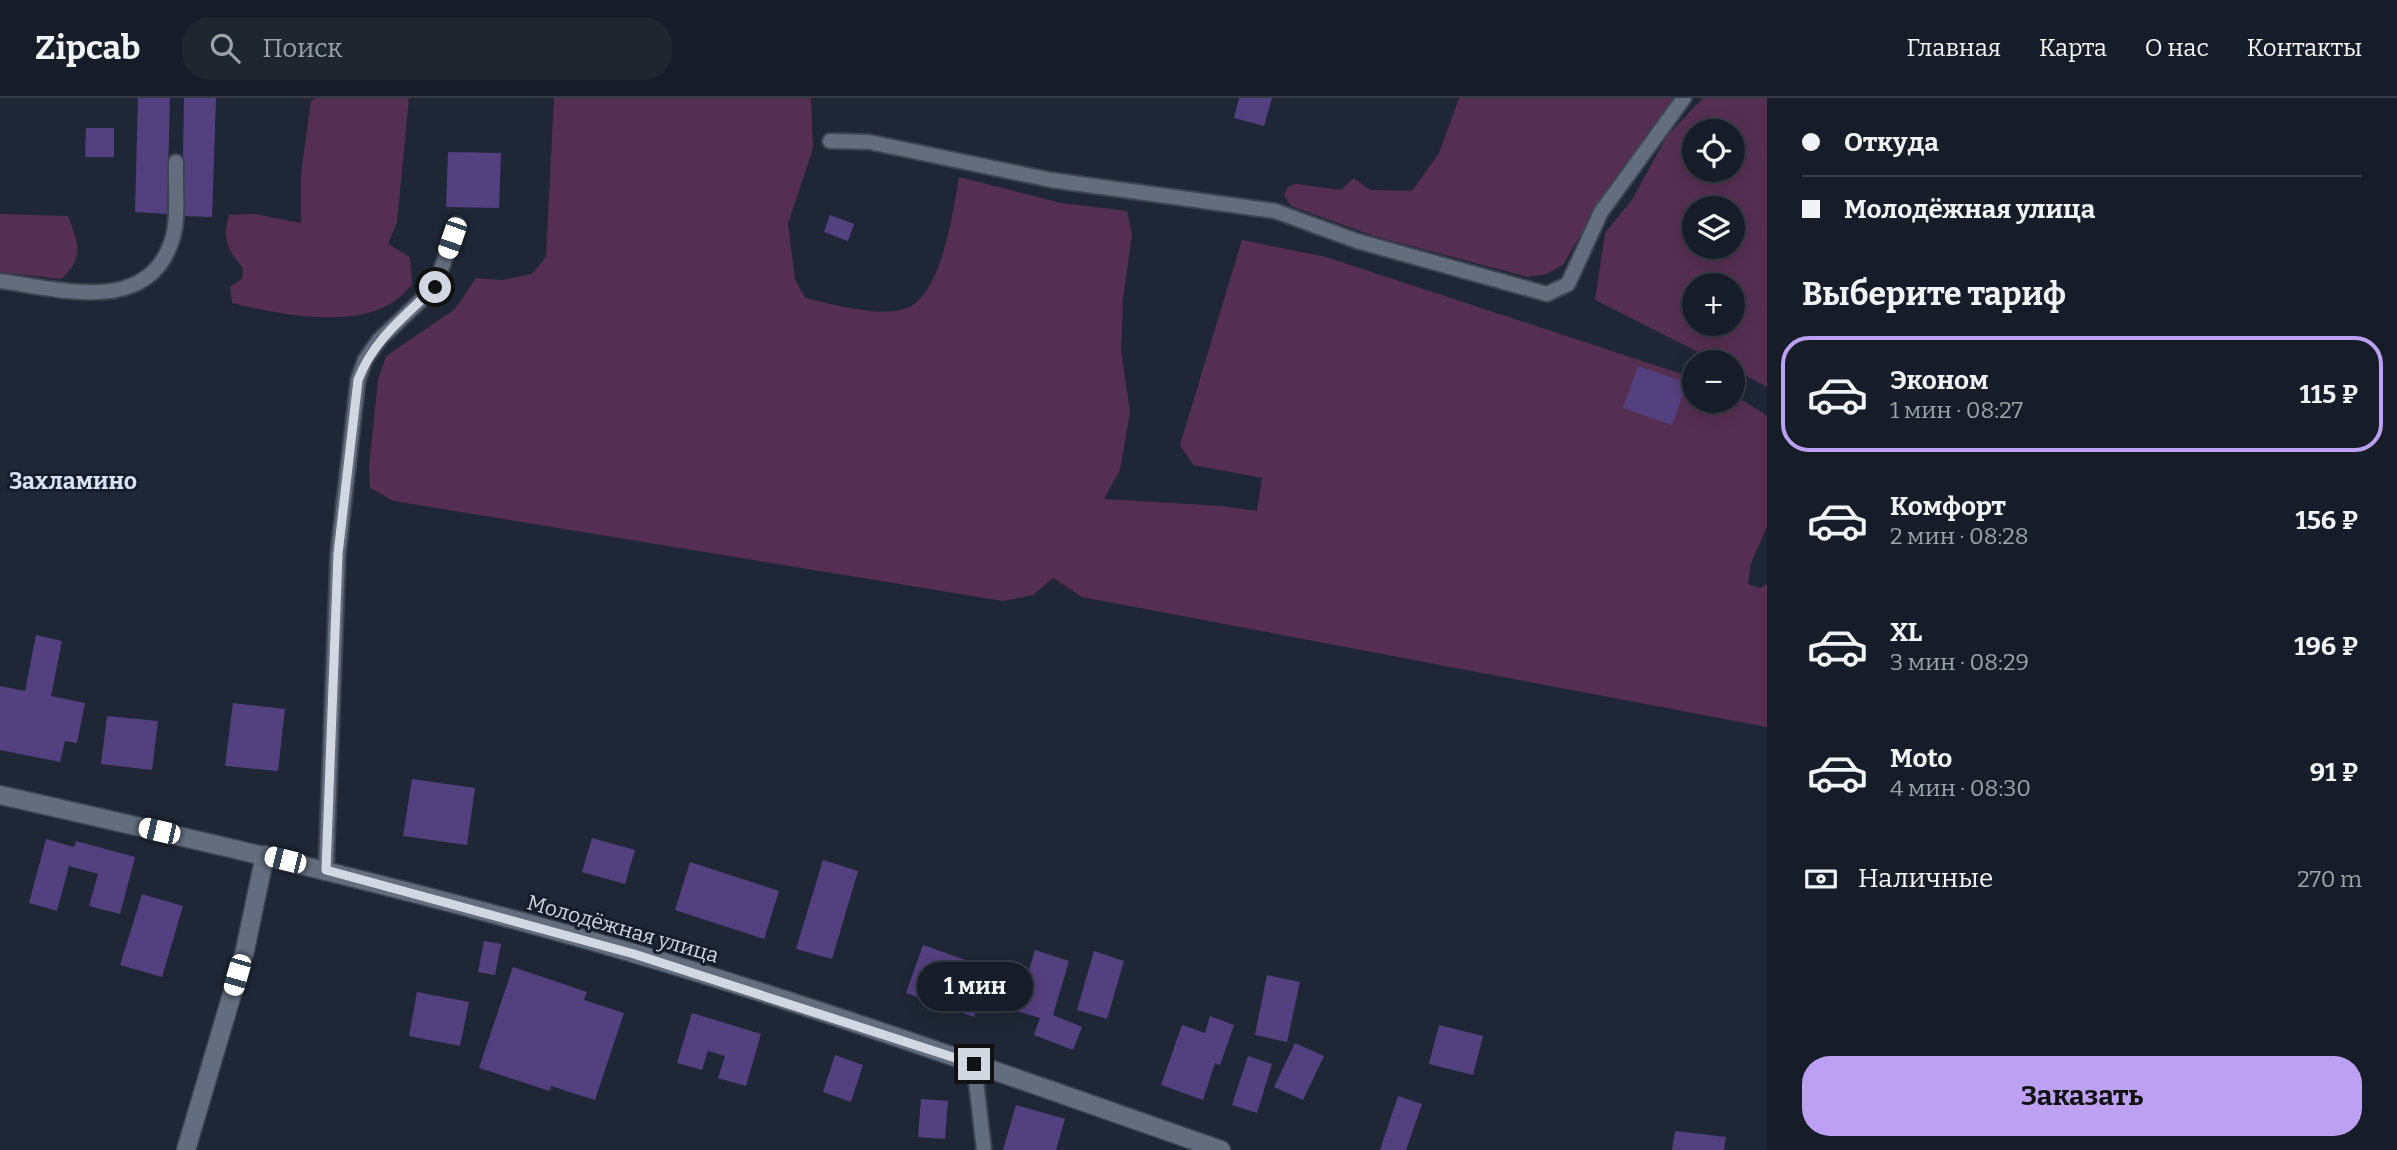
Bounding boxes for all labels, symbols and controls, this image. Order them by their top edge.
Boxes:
search box [182,17,672,80]
text: Zipcab [35,28,140,68]
icon: search [206,29,244,67]
text: Поиск [262,33,343,64]
text: Главная [1906,34,2001,62]
text: Карта [2039,34,2107,62]
text: О нас [2145,34,2209,62]
text: Контакты [2247,34,2362,62]
map controls [1682,119,1745,413]
button: locate [1682,119,1745,182]
text: Откуда [1844,127,1939,158]
text: Молодёжная улица [1844,194,2095,225]
button: layers [1682,196,1745,259]
car [436,215,469,261]
route start [419,271,451,303]
button: + [1682,273,1745,336]
text: Выберите тариф [1802,275,2066,313]
button: − [1682,350,1745,413]
icon: car [1806,363,1869,426]
text: Эконом [1890,365,1989,396]
text: 115 ₽ [2300,379,2358,410]
text: 1 мин · 08:27 [1890,396,2023,424]
district label: Захламино [9,467,137,495]
icon: car [1806,489,1869,552]
text: Комфорт [1890,491,2006,522]
text: 156 ₽ [2295,505,2358,536]
text: 2 мин · 08:28 [1890,522,2029,550]
icon: car [1806,615,1869,678]
text: XL [1890,617,1922,648]
text: 196 ₽ [2294,631,2358,662]
text: 3 мин · 08:29 [1890,648,2029,676]
icon: car [1806,741,1869,804]
text: Moto [1890,743,1952,774]
text: 91 ₽ [2310,757,2358,788]
text: 4 мин · 08:30 [1890,774,2031,802]
car [137,816,182,846]
car [263,845,308,875]
icon: cash [1802,860,1840,898]
text: Наличные [1858,863,1993,894]
text: 270 m [2297,865,2362,893]
street label: Молодёжная улица [524,889,722,969]
car [222,952,253,998]
callout: 1 мин [916,962,1032,1012]
text: 1 мин [944,972,1006,1000]
route end [958,1048,990,1080]
button: Заказать [1802,1056,2362,1136]

